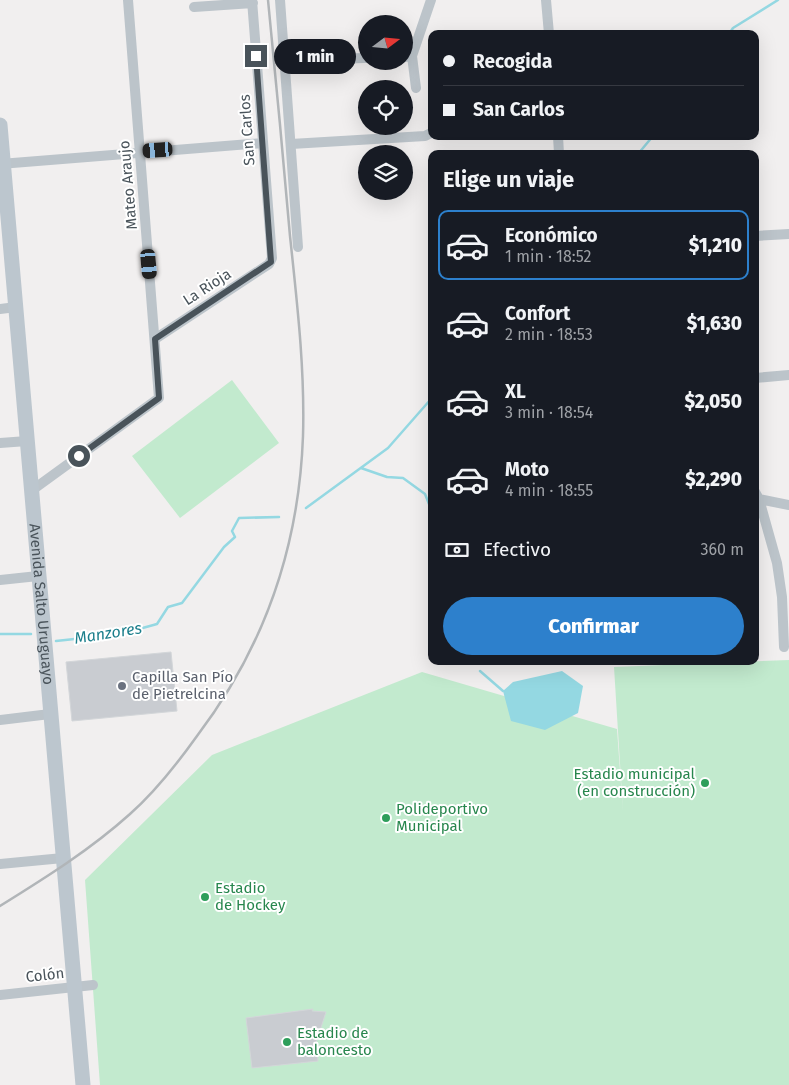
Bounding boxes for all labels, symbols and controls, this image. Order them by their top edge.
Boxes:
north arrow [358,15,412,70]
map controls [358,15,413,200]
callout: 1 min [274,38,356,74]
route end [245,45,267,67]
text: 1 min [296,47,334,66]
text: Recogida [473,50,552,73]
button: locate [358,80,413,135]
street label: San Carlos [236,94,258,166]
text: San Carlos [473,98,564,121]
street label: Mateo Araujo [115,140,141,230]
car [142,141,173,159]
button: layers [358,145,413,200]
text: Elige un viaje [443,166,574,193]
icon: car [445,223,490,268]
text: Económico [505,224,598,247]
text: $1,210 [689,234,742,257]
text: 1 min · 18:52 [505,247,591,266]
car [140,248,157,280]
street label: La Rioja [180,265,234,309]
icon: car [445,301,490,346]
text: Confort [505,302,570,325]
text: $1,630 [687,312,742,335]
text: 2 min · 18:53 [505,325,593,344]
icon: car [445,379,490,424]
text: XL [505,380,526,403]
text: $2,050 [684,390,742,413]
text: 3 min · 18:54 [505,403,593,422]
route start [68,445,90,467]
icon: car [445,457,490,502]
text: Moto [505,458,549,481]
text: $2,290 [685,468,742,491]
text: 4 min · 18:55 [505,481,593,500]
street label: Avenida Salto Uruguayo [25,523,57,686]
icon: cash [443,536,471,564]
text: Efectivo [483,538,551,561]
text: 360 m [701,540,744,559]
button: Confirmar [443,597,744,655]
water label: Manzores [73,618,143,648]
place label: Capilla San Pío de Pietrelcina [132,668,233,703]
marker: Capilla San Pío de Pietrelcina [116,680,128,692]
place label: Estadio municipal (en construcción) [573,765,696,800]
marker: Estadio municipal (en construcción) [699,777,711,789]
place label: Polideportivo Municipal [396,800,488,835]
marker: Polideportivo Municipal [380,812,392,824]
place label: Estadio de Hockey [215,879,286,914]
marker: Estadio de Hockey [199,891,211,903]
street label: Colón [25,964,65,986]
place label: Estadio de baloncesto [297,1024,372,1059]
marker: Estadio de baloncesto [281,1036,293,1048]

